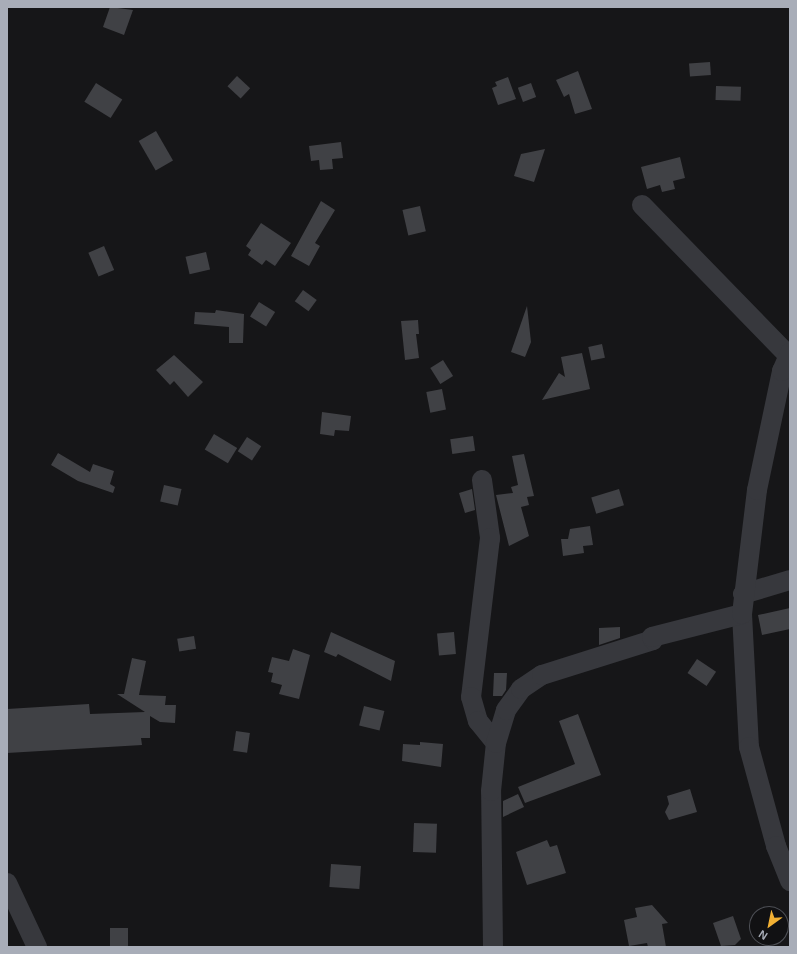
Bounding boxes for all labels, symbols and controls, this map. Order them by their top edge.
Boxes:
north arrow [749,906,789,946]
text: N [756,928,770,942]

